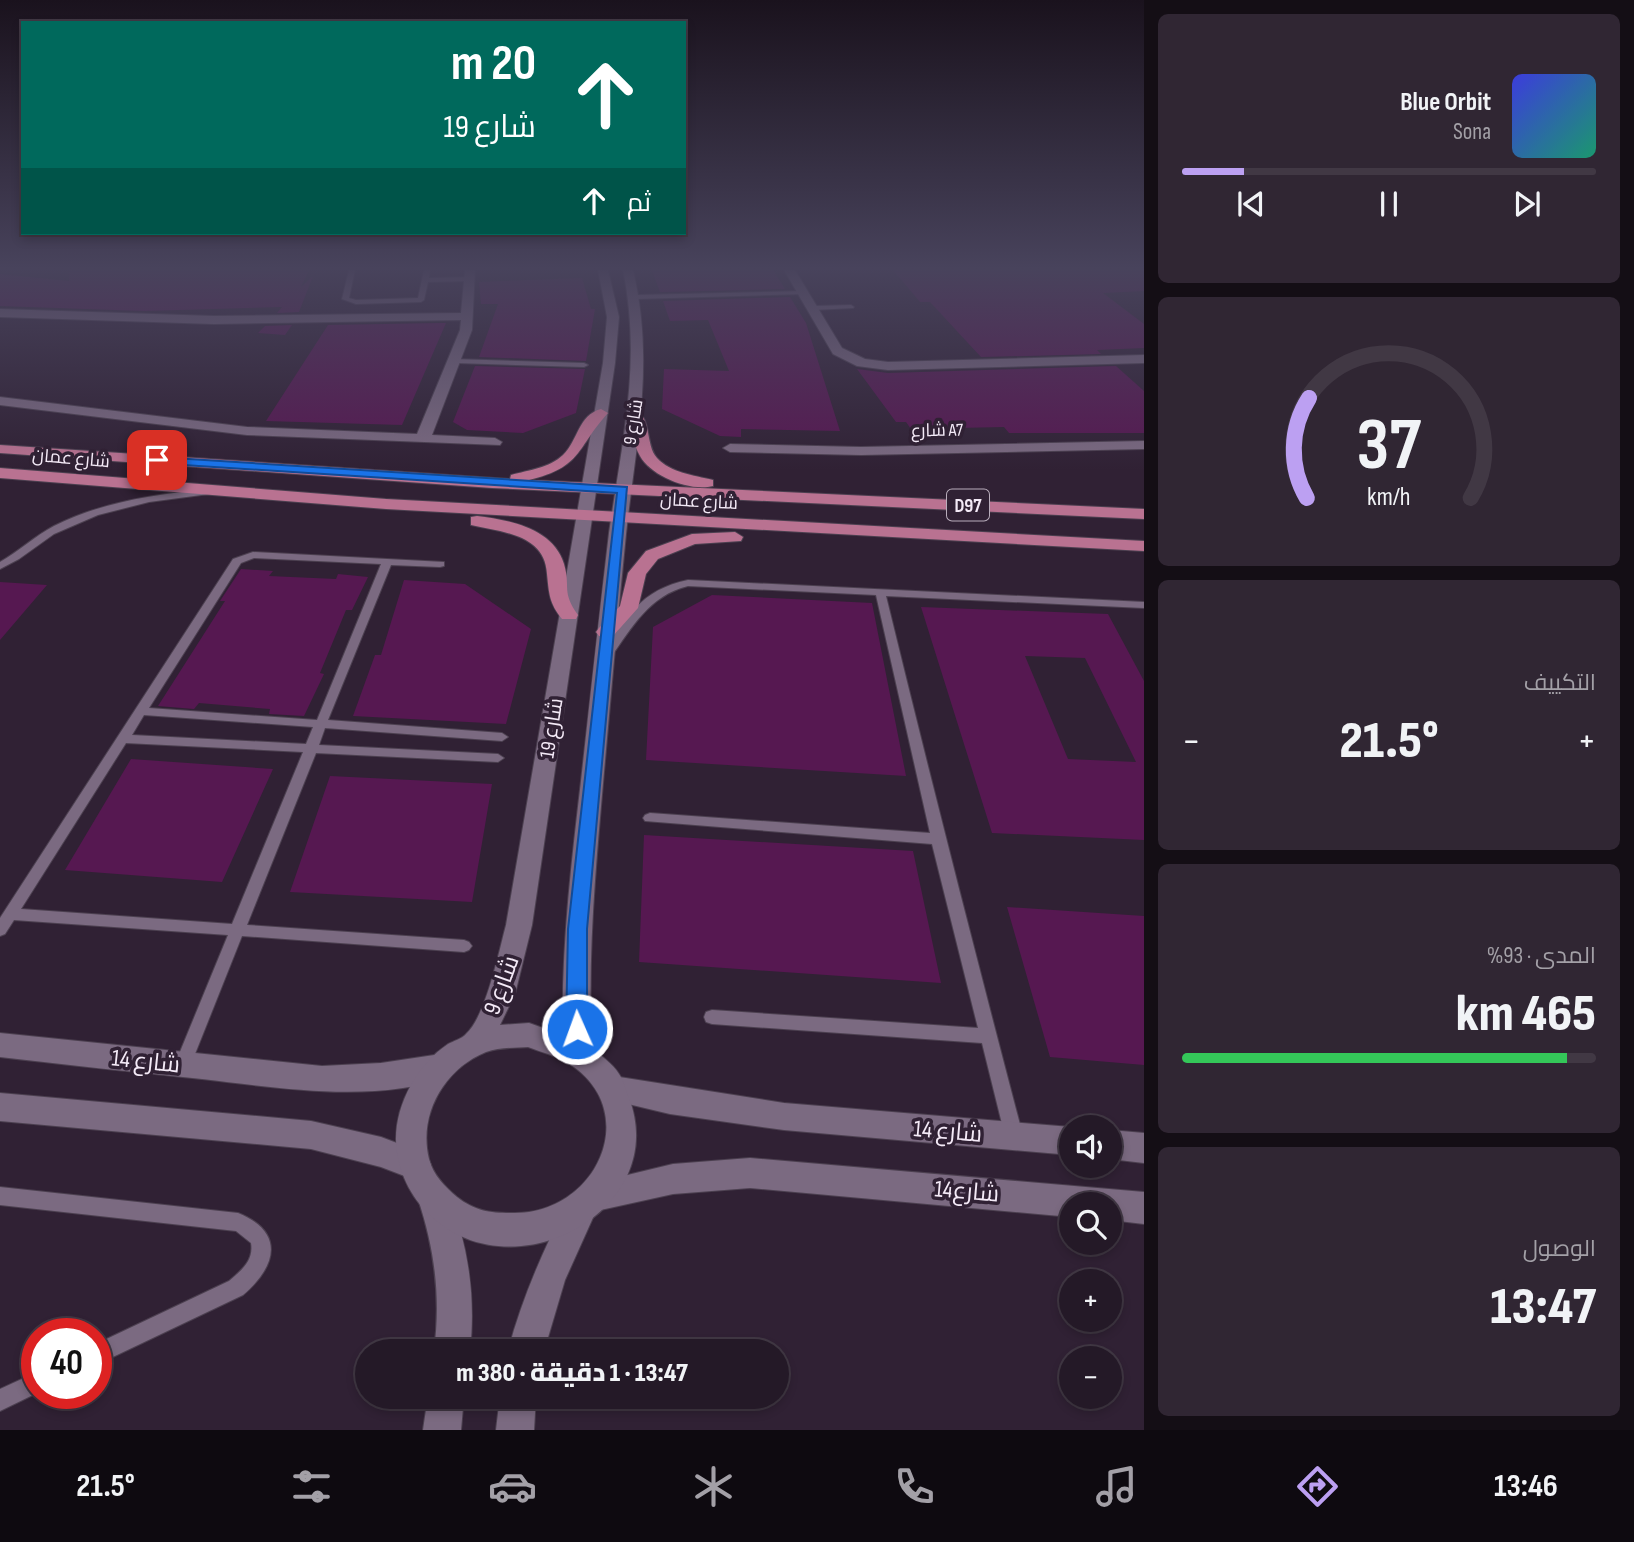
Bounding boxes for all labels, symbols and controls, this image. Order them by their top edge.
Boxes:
text: 20 m [451,35,536,94]
icon: ahead [560,49,651,140]
text: Blue Orbit [1400,87,1491,118]
text: شارع 19 [444,108,536,147]
text: Sona [1453,118,1491,146]
icon: ahead [575,182,613,220]
icon: previous [1232,185,1270,223]
icon: pause [1370,185,1408,223]
icon: next [1508,185,1546,223]
text: ثم [627,188,651,219]
street label: شارع 9 [620,398,648,446]
text: 37 [1357,402,1421,490]
street label: شارع A7 [911,420,964,442]
pin [127,430,187,490]
icon: arrive [138,441,176,479]
street label: شارع عمان [31,445,111,473]
text: km/h [1367,482,1411,513]
street label: شارع عمان [660,489,738,515]
road number: D97 [947,490,989,520]
text: التكييف [1524,669,1596,697]
street label: شارع 19 [534,696,570,760]
text: 21.5° [1339,710,1439,773]
text: − [1182,719,1201,764]
text: + [1577,719,1596,764]
text: المدى · 93% [1487,942,1596,970]
street label: شارع 9 [477,952,526,1019]
text: 465 km [1456,983,1596,1046]
position arrow [540,992,614,1066]
street label: شارع 14 [110,1043,182,1081]
street label: شارع 14 [912,1114,983,1150]
map controls [1059,1115,1122,1409]
button: sound [1059,1115,1122,1178]
street label: شارع14 [933,1174,1001,1210]
button: search [1059,1192,1122,1255]
text: الوصول [1523,1235,1596,1263]
button: + [1059,1269,1122,1332]
text: 13:47 [1490,1276,1596,1339]
speed limit sign: 40 [21,1318,112,1409]
button: − [1059,1346,1122,1409]
text: 13:47 · 1 دقيقة · 380 m [456,1358,688,1389]
icon: filters [287,1462,336,1511]
icon: car [488,1462,537,1511]
icon: climate [689,1462,738,1511]
icon: phone [890,1462,939,1511]
icon: music [1092,1462,1141,1511]
icon: directions [1293,1462,1342,1511]
text: 21.5° [76,1467,135,1506]
text: 13:46 [1494,1467,1558,1506]

